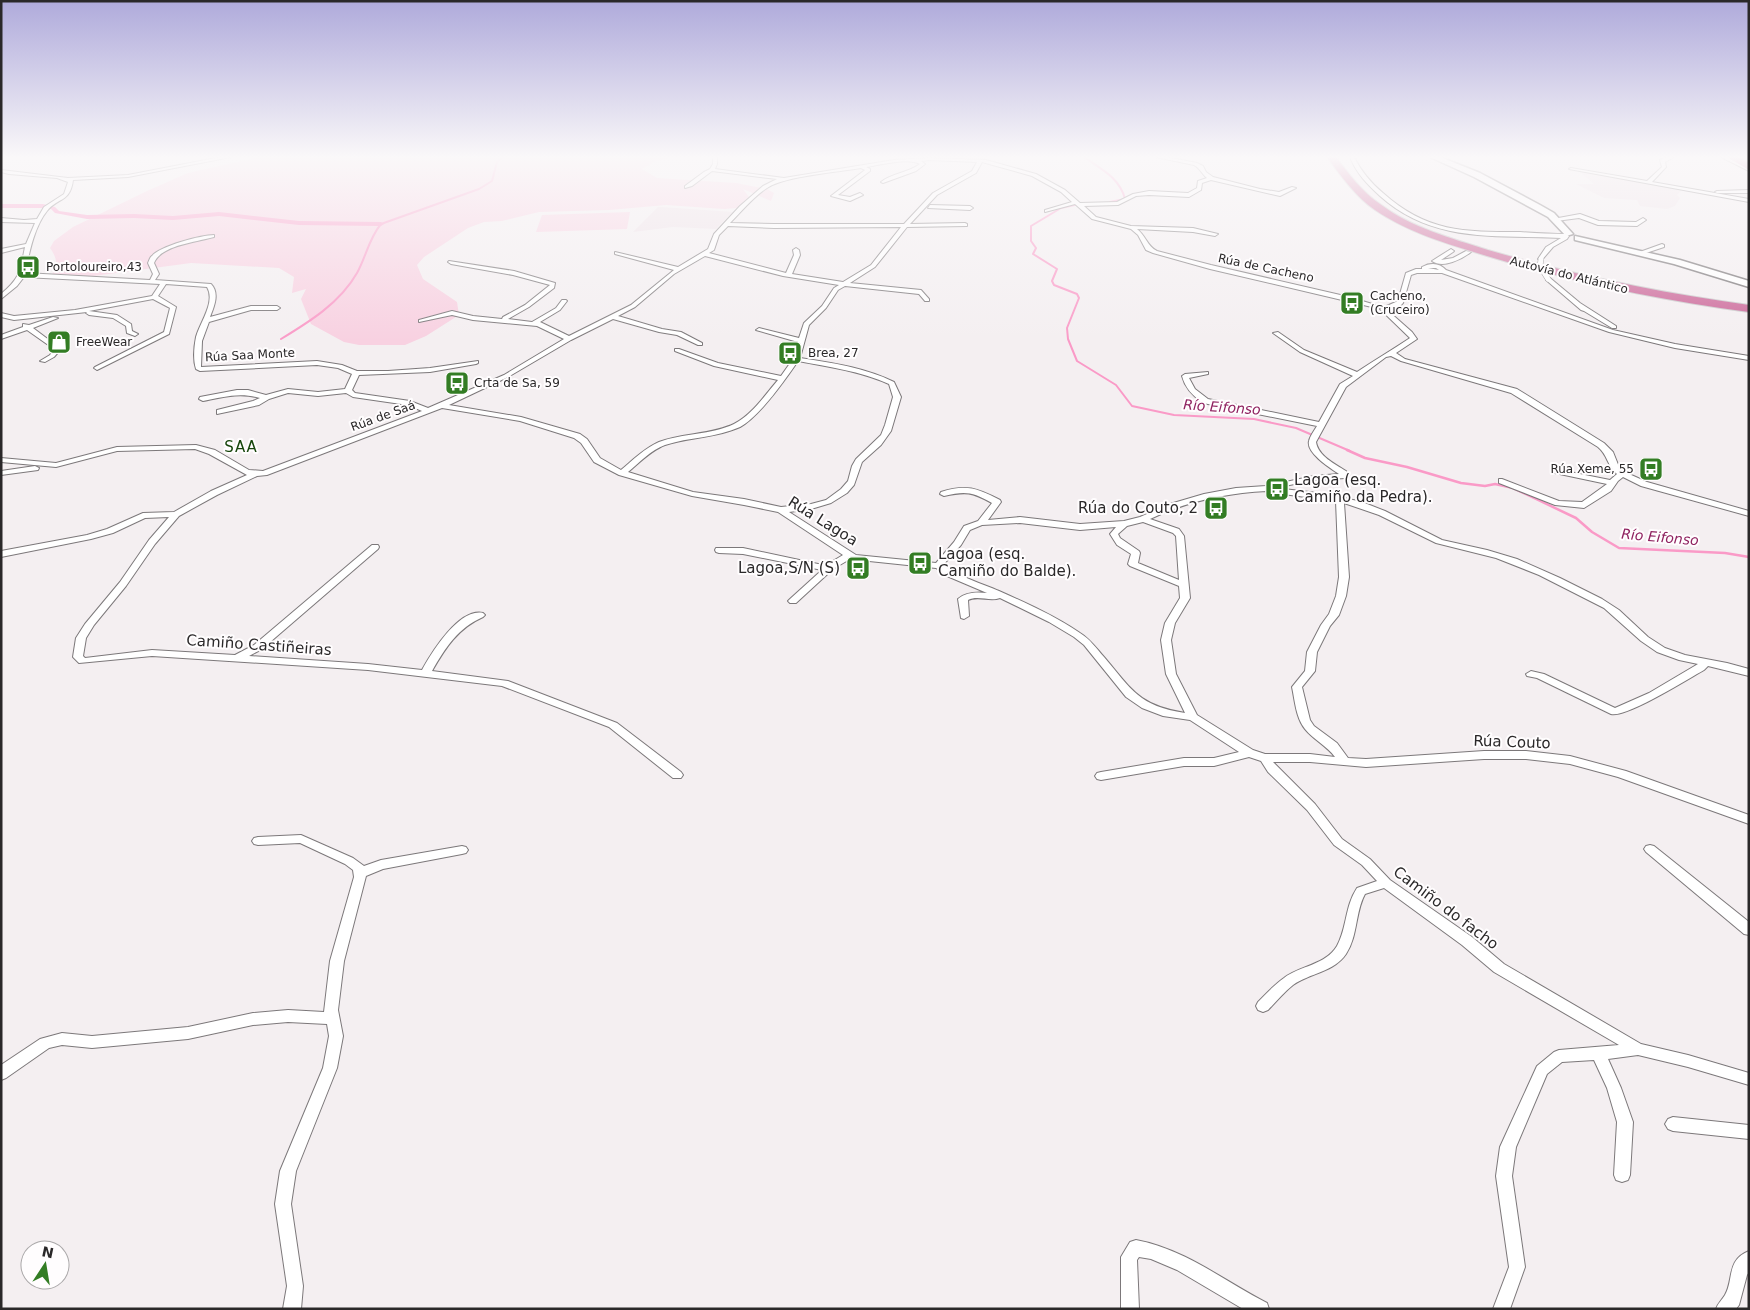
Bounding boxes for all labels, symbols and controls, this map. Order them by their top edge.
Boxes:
street label: Rúa de Cacheno [1217,251,1315,285]
bus stop icon: Portoloureiro,43 [15,254,41,280]
street label: Autovía do Atlántico [1508,254,1630,296]
place label: Portoloureiro,43 [46,260,142,274]
place label: Cacheno, (Cruceiro) [1370,289,1430,317]
bus stop icon: Cacheno, (Cruceiro) [1339,290,1365,316]
shop icon: FreeWear [46,329,72,355]
place label: FreeWear [76,335,132,349]
bus stop icon: Brea, 27 [777,340,803,366]
street label: Rúa Saa Monte [205,346,295,364]
place label: Brea, 27 [808,346,859,360]
bus stop icon: Crta de Sa, 59 [444,370,470,396]
place label: Crta de Sa, 59 [474,376,560,390]
water label: Río Eifonso [1183,396,1261,418]
street label: Rúa de Saá [349,398,417,434]
district label: SAA [224,438,258,456]
bus stop icon: Rúa Xeme, 55 [1638,456,1664,482]
place label: Rúa Xeme, 55 [1550,462,1634,476]
place label: Lagoa (esq. Camiño da Pedra). [1294,471,1433,506]
bus stop icon: Lagoa (esq. Camiño da Pedra). [1264,476,1290,502]
street label: Rúa Lagoa [785,493,861,549]
bus stop icon: Rúa do Couto, 2 [1203,495,1229,521]
place label: Rúa do Couto, 2 [1078,499,1198,517]
water label: Río Eifonso [1621,526,1699,548]
place label: Lagoa (esq. Camiño do Balde). [938,545,1076,580]
bus stop icon: Lagoa (esq. Camiño do Balde). [907,550,933,576]
bus stop icon: Lagoa,S/N (S) [845,555,871,581]
place label: Lagoa,S/N (S) [738,559,840,577]
street label: Camiño Castiñeiras [186,631,332,659]
street label: Rúa Couto [1473,732,1551,752]
street label: Camiño do facho [1390,863,1502,953]
north arrow [20,1240,70,1290]
text: N [40,1243,55,1261]

